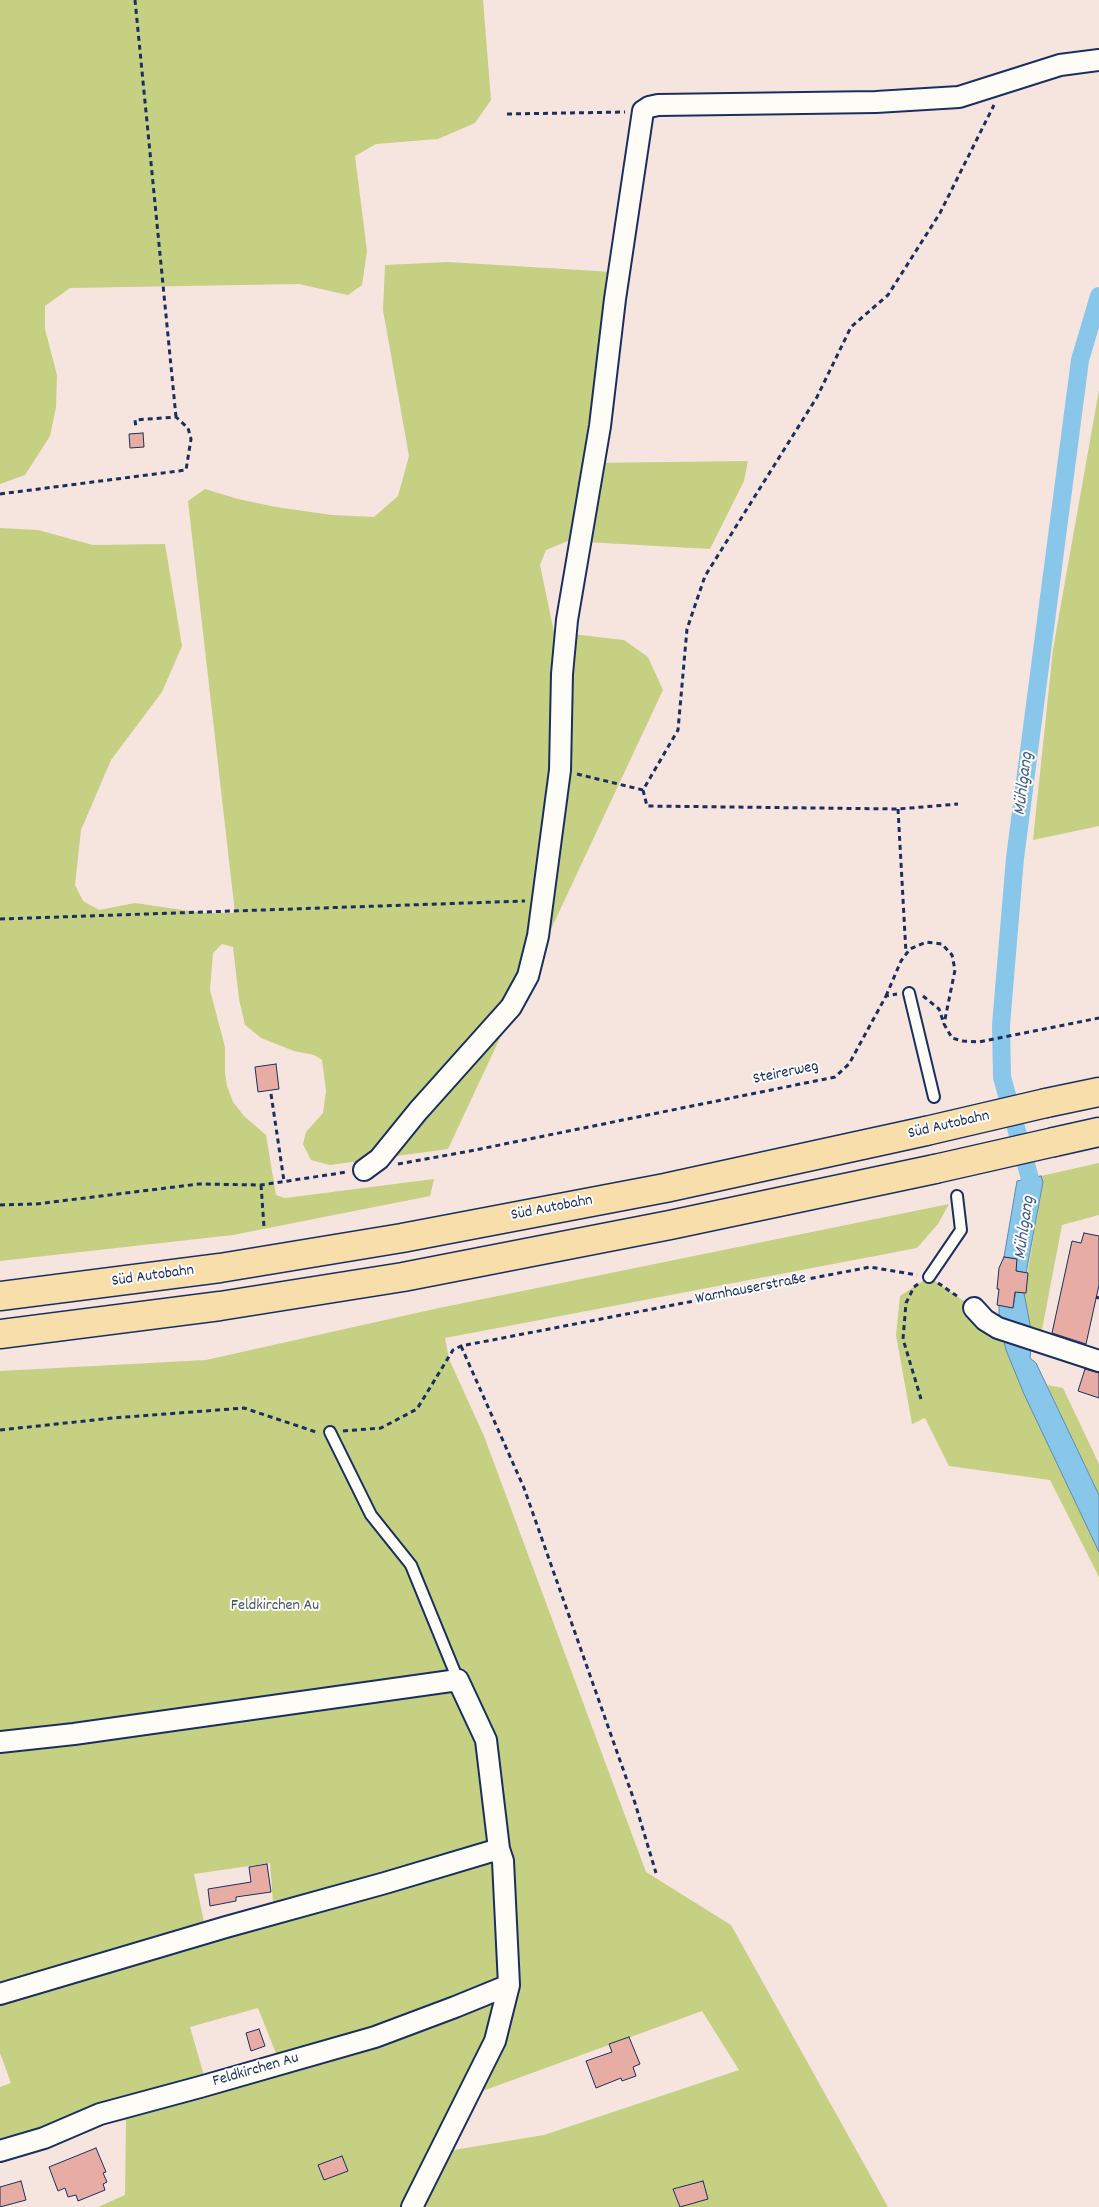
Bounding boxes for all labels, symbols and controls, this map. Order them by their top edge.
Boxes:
water label: Mühlgang [1010,751,1040,817]
street label: Steirerweg [752,1058,820,1090]
street label: Süd Autobahn [906,1107,992,1145]
street label: Süd Autobahn [509,1192,595,1226]
water label: Mühlgang [1011,1195,1041,1261]
street label: Süd Autobahn [111,1262,195,1292]
street label: Warnhauserstraße [694,1270,808,1310]
park label: Feldkirchen Au [231,1597,319,1617]
street label: Feldkirchen Au [211,2050,301,2092]

